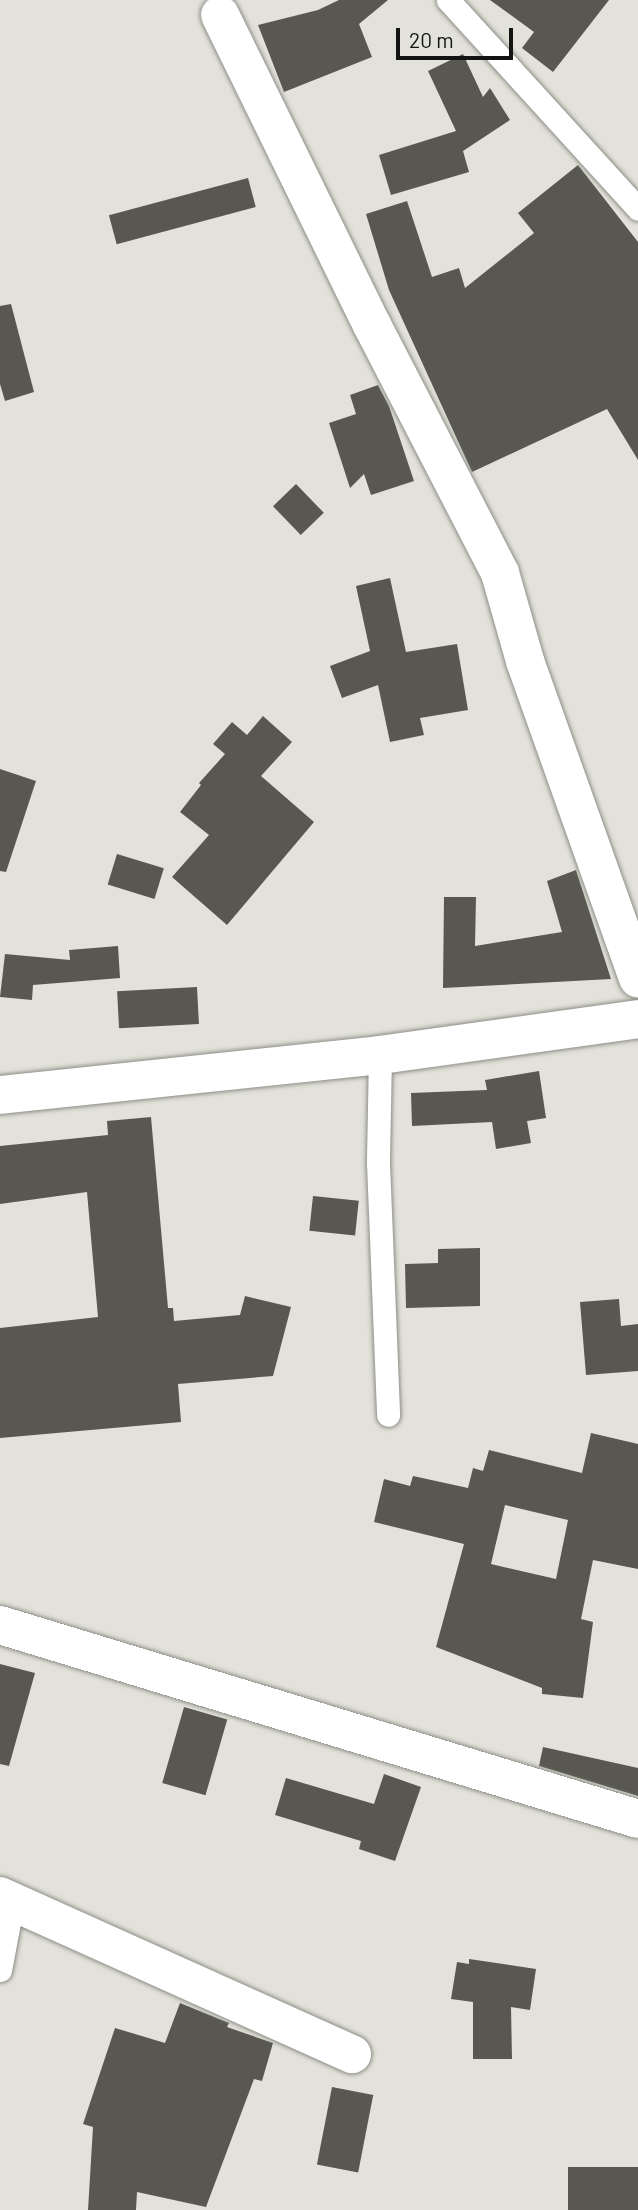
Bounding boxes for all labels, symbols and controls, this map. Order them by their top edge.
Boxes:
scale bar [400,14,517,58]
text: 20 m [409,27,454,52]

